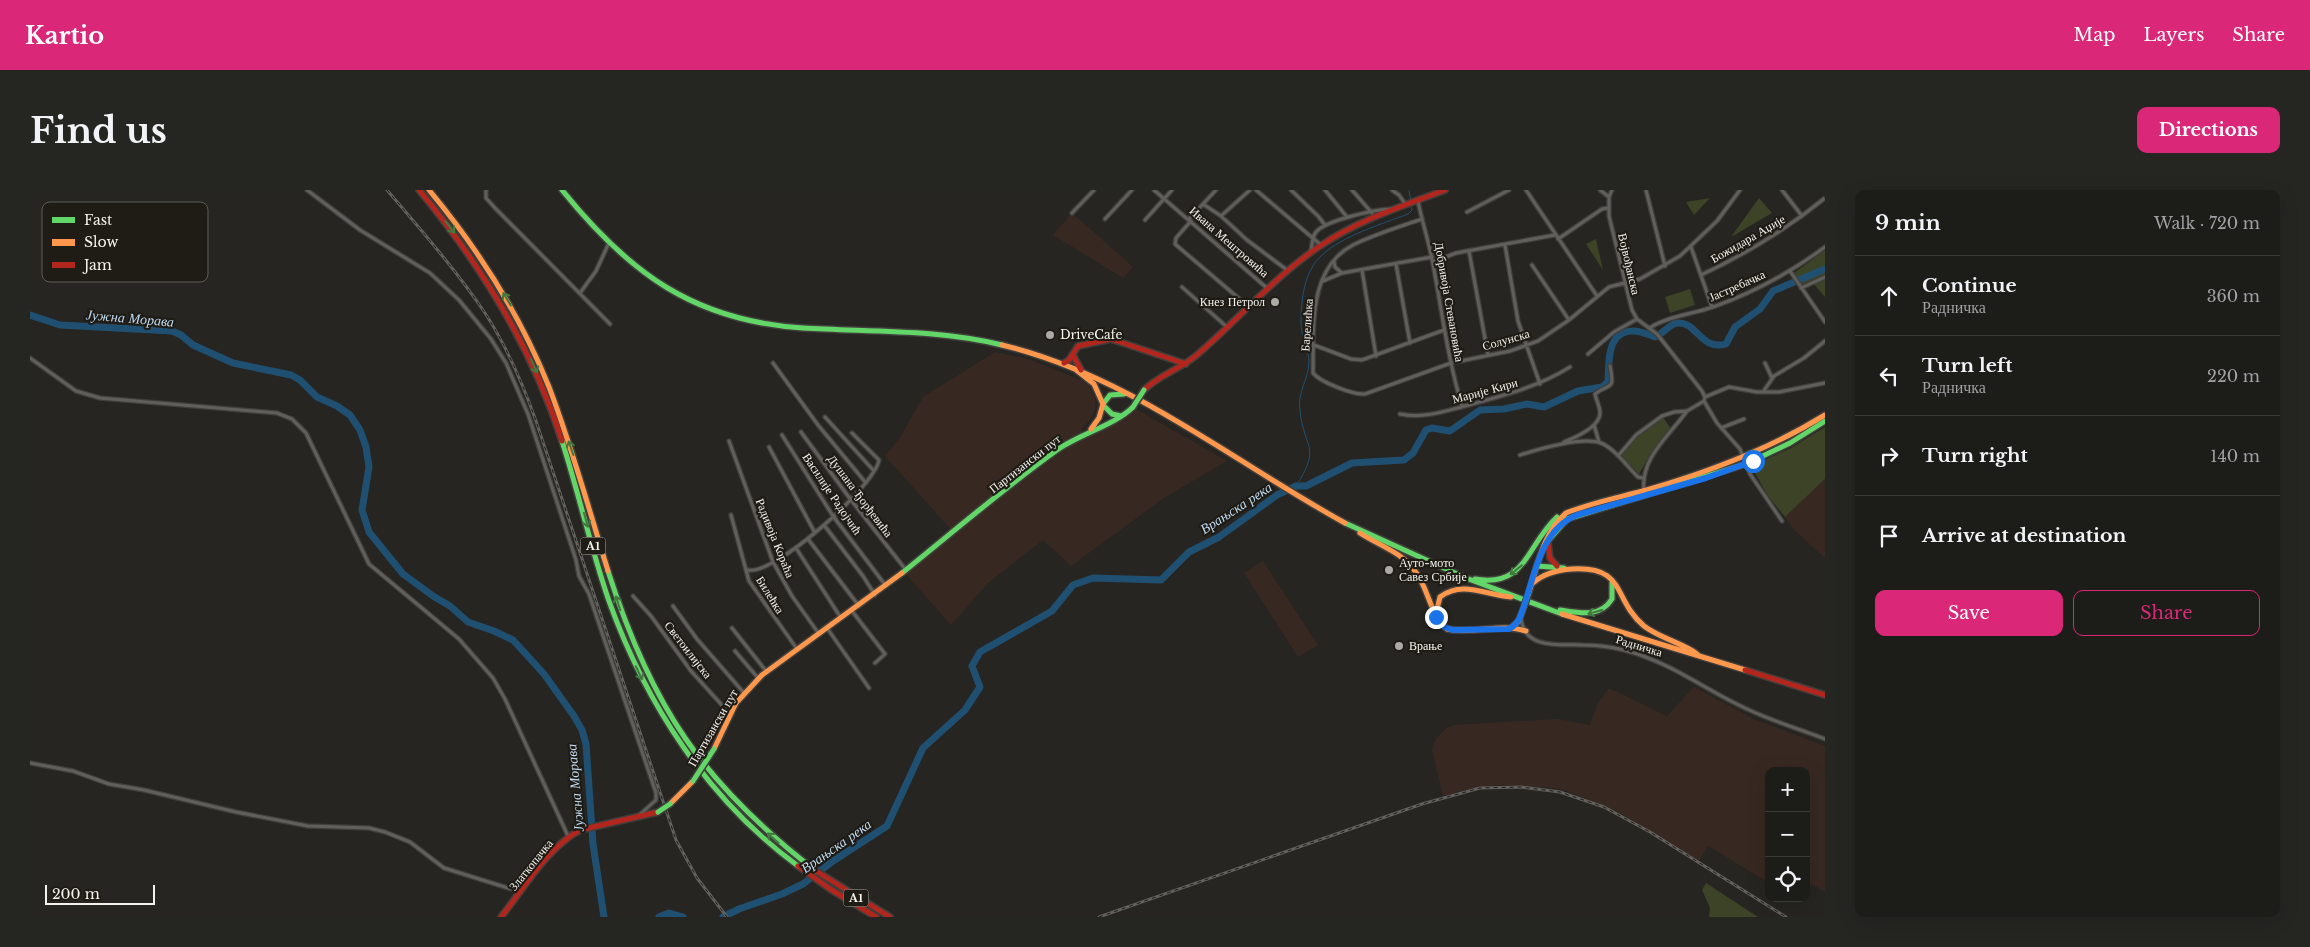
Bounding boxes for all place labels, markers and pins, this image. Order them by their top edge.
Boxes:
place label: Кнез Петрол [1200,294,1265,309]
marker: Кнез Петрол [1269,296,1281,308]
place label: DriveCafe [1060,327,1122,342]
marker: DriveCafe [1044,329,1056,341]
place label: Ауто-мото Савез Србије [1399,555,1467,584]
marker: Ауто-мото Савез Србије [1383,564,1395,576]
place label: Врање [1409,638,1442,653]
marker: Врање [1393,640,1405,652]

